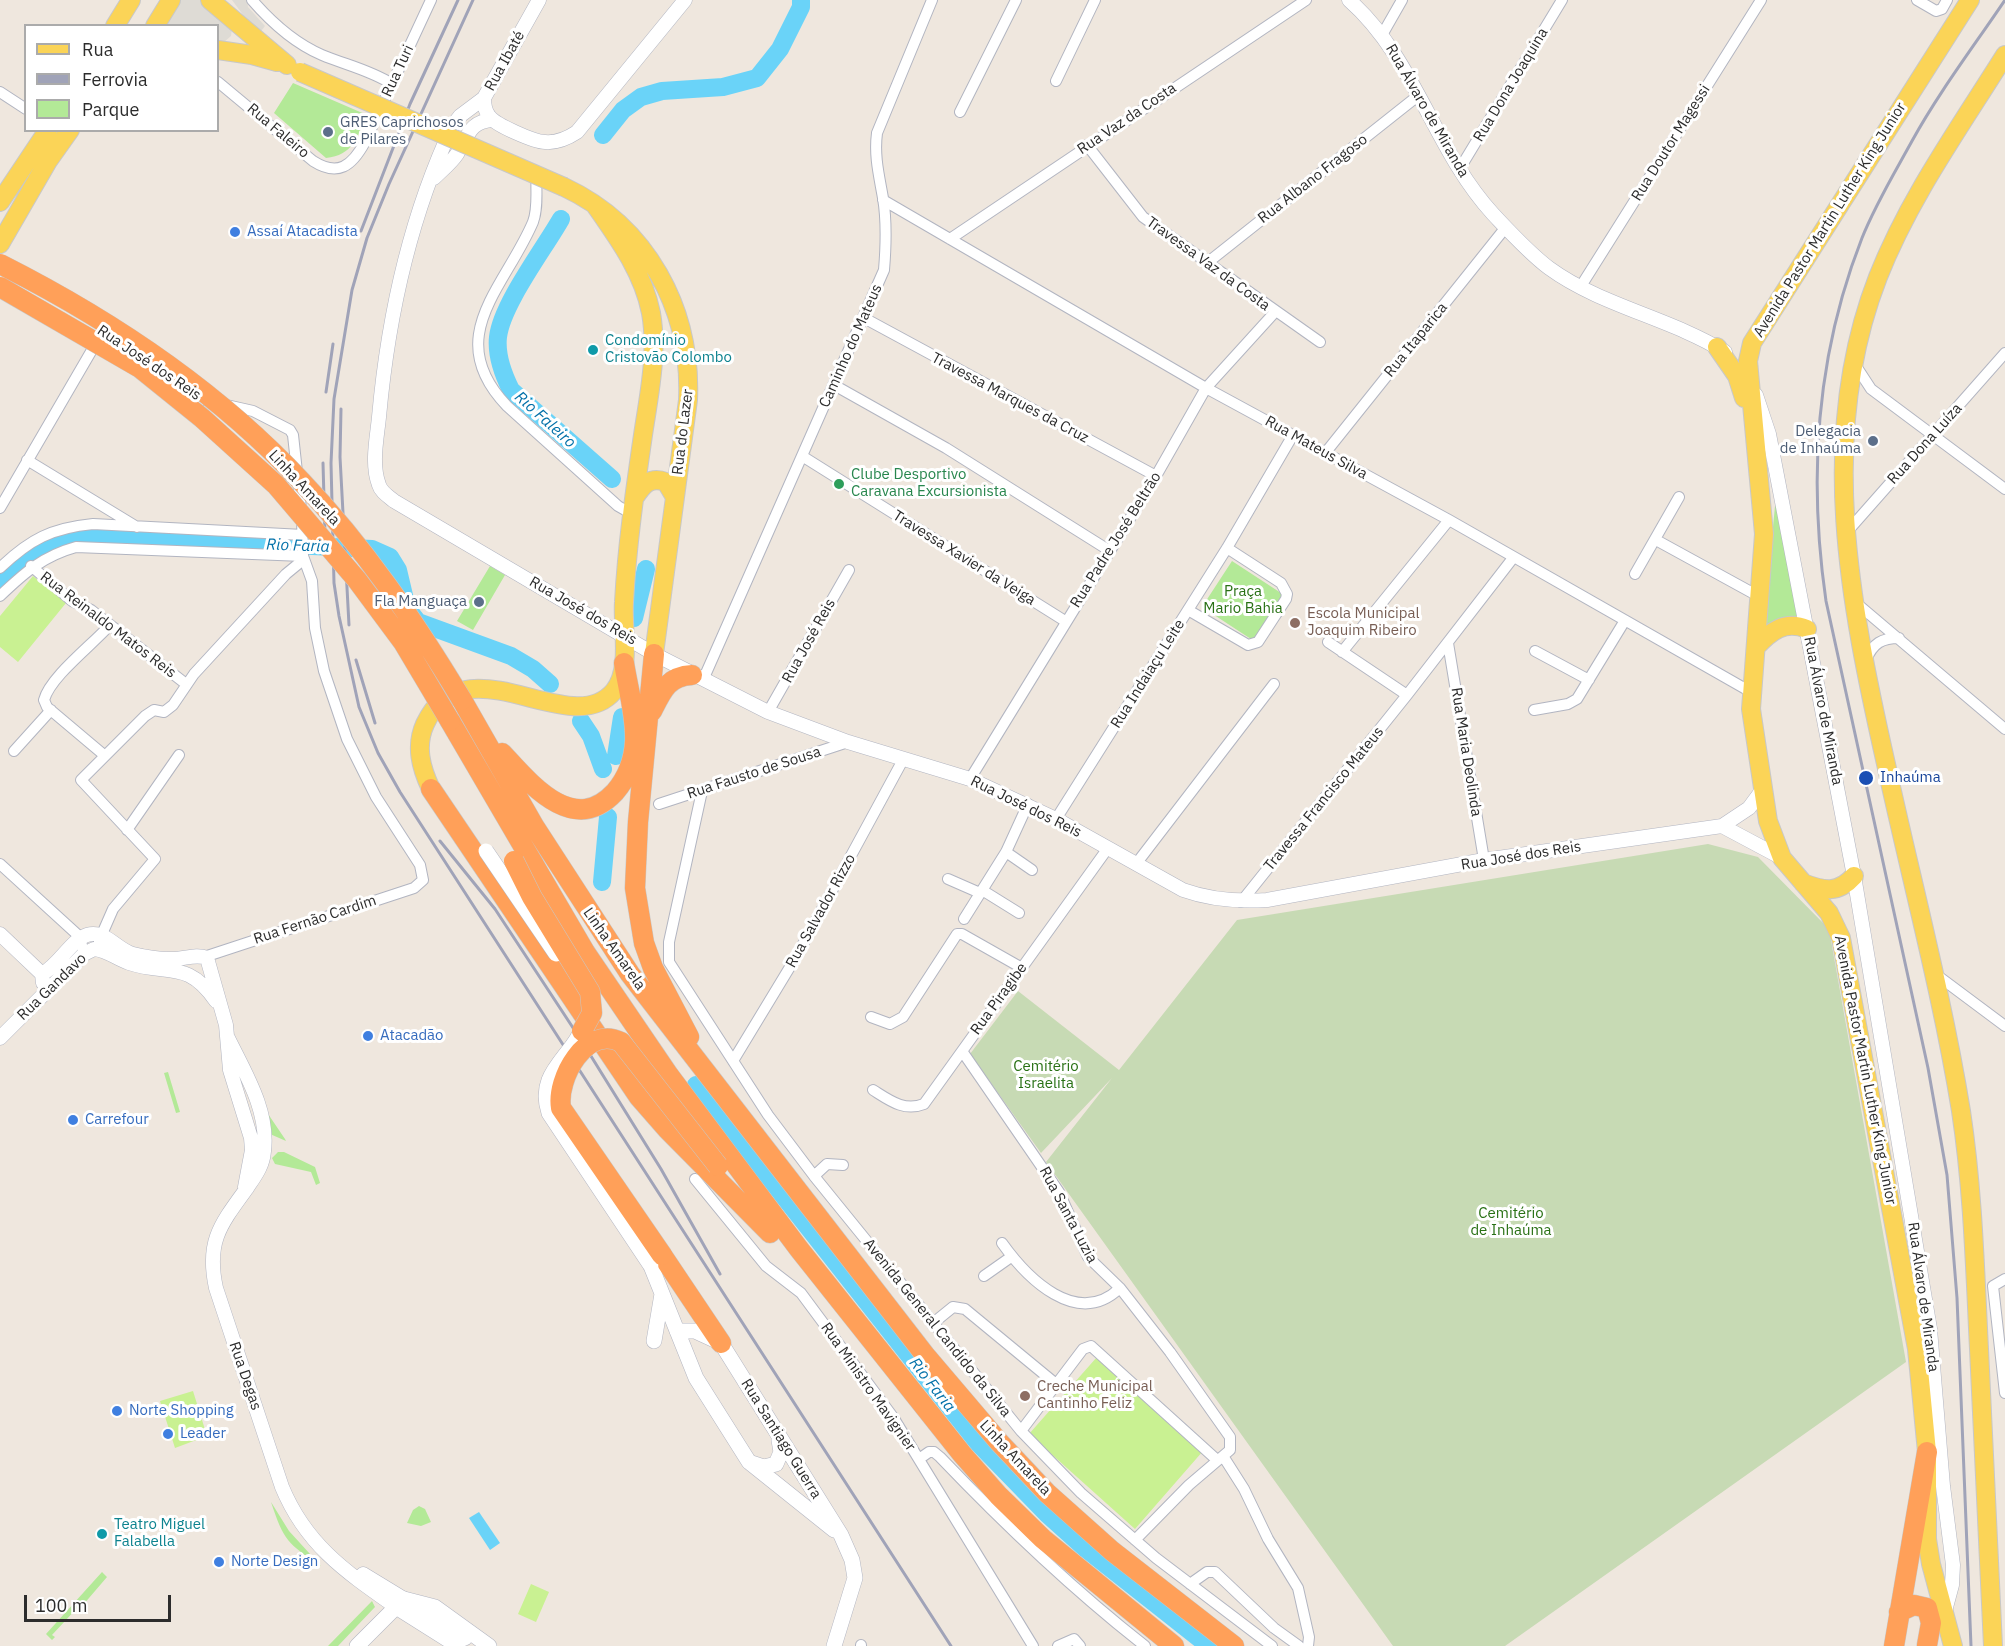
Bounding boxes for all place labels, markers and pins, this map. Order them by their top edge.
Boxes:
place label: GRES Caprichosos de Pilares [340,114,464,149]
marker: GRES Caprichosos de Pilares [321,125,335,139]
place label: Assaí Atacadista [247,223,358,241]
marker: Assaí Atacadista [228,225,242,239]
place label: Condomínio Cristovão Colombo [605,332,732,367]
marker: Condomínio Cristovão Colombo [586,343,600,357]
place label: Delegacia de Inhaúma [1780,423,1861,458]
marker: Delegacia de Inhaúma [1866,434,1880,448]
place label: Clube Desportivo Caravana Excursionista [851,466,1007,501]
marker: Clube Desportivo Caravana Excursionista [832,477,846,491]
place label: Fla Manguaça [374,593,467,611]
marker: Fla Manguaça [472,595,486,609]
place label: Escola Municipal Joaquim Ribeiro [1307,605,1420,640]
marker: Escola Municipal Joaquim Ribeiro [1288,616,1302,630]
marker: Inhaúma [1857,769,1875,787]
place label: Inhaúma [1880,769,1941,787]
place label: Atacadão [380,1027,443,1045]
marker: Atacadão [361,1029,375,1043]
place label: Carrefour [85,1111,149,1129]
marker: Carrefour [66,1113,80,1127]
place label: Creche Municipal Cantinho Feliz [1037,1378,1153,1413]
marker: Creche Municipal Cantinho Feliz [1018,1389,1032,1403]
place label: Norte Shopping [129,1402,234,1420]
marker: Norte Shopping [110,1404,124,1418]
place label: Leader [180,1425,226,1443]
marker: Leader [161,1427,175,1441]
place label: Teatro Miguel Falabella [114,1516,205,1551]
marker: Teatro Miguel Falabella [95,1527,109,1541]
place label: Norte Design [231,1553,318,1571]
marker: Norte Design [212,1555,226,1569]

